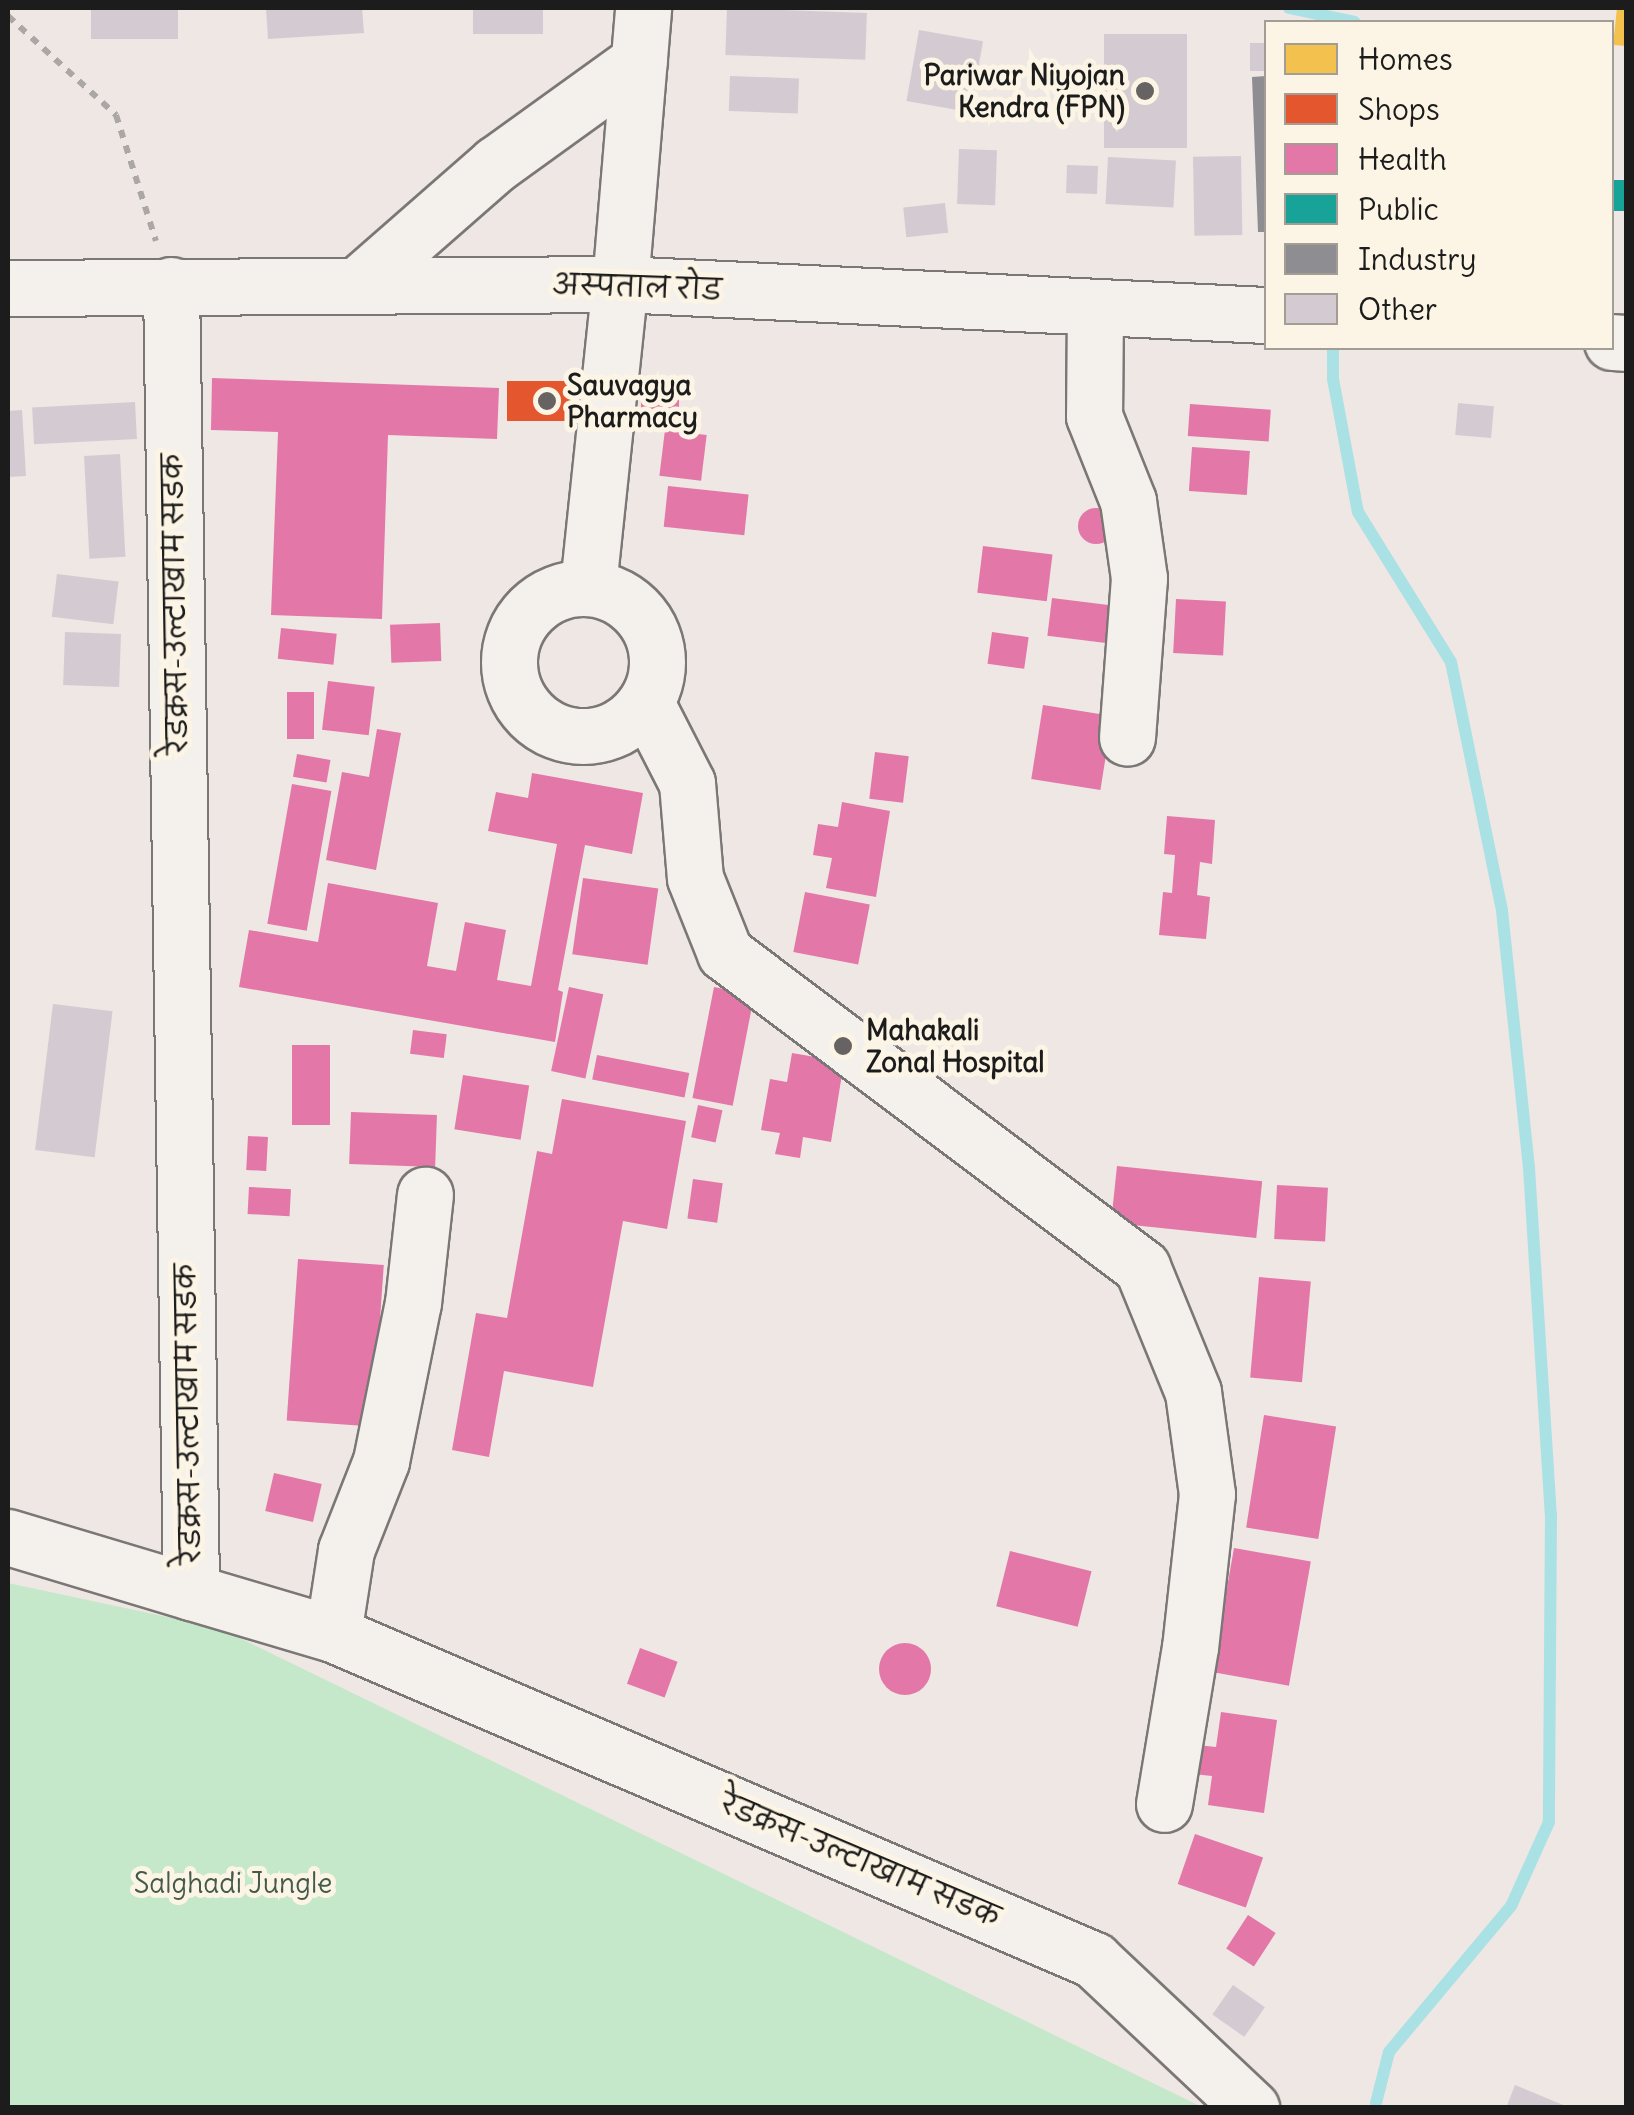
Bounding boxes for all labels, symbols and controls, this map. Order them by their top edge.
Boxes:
legend [1264,20,1614,350]
text: Homes [1358,40,1453,78]
place label: Pariwar Niyojan Kendra (FPN) [924,58,1125,124]
marker: Pariwar Niyojan Kendra (FPN) [1134,80,1156,102]
text: Shops [1358,90,1440,128]
text: Health [1358,140,1447,178]
text: Public [1358,190,1439,228]
text: Industry [1358,240,1476,278]
street label: अस्पताल रोड [551,267,723,307]
text: Other [1358,290,1437,328]
place label: Sauvagya Pharmacy [567,368,698,434]
marker: Sauvagya Pharmacy [536,390,558,412]
street label: रेडक्रस-उल्टाखाम सडक [156,453,194,755]
place label: Mahakali Zonal Hospital [866,1013,1045,1079]
marker: Mahakali Zonal Hospital [830,1033,856,1059]
street label: रेडक्रस-उल्टाखाम सडक [169,1263,207,1565]
street label: रेडक्रस-उल्टाखाम सडक [715,1786,1005,1934]
park label: Salghadi Jungle [134,1866,332,1900]

